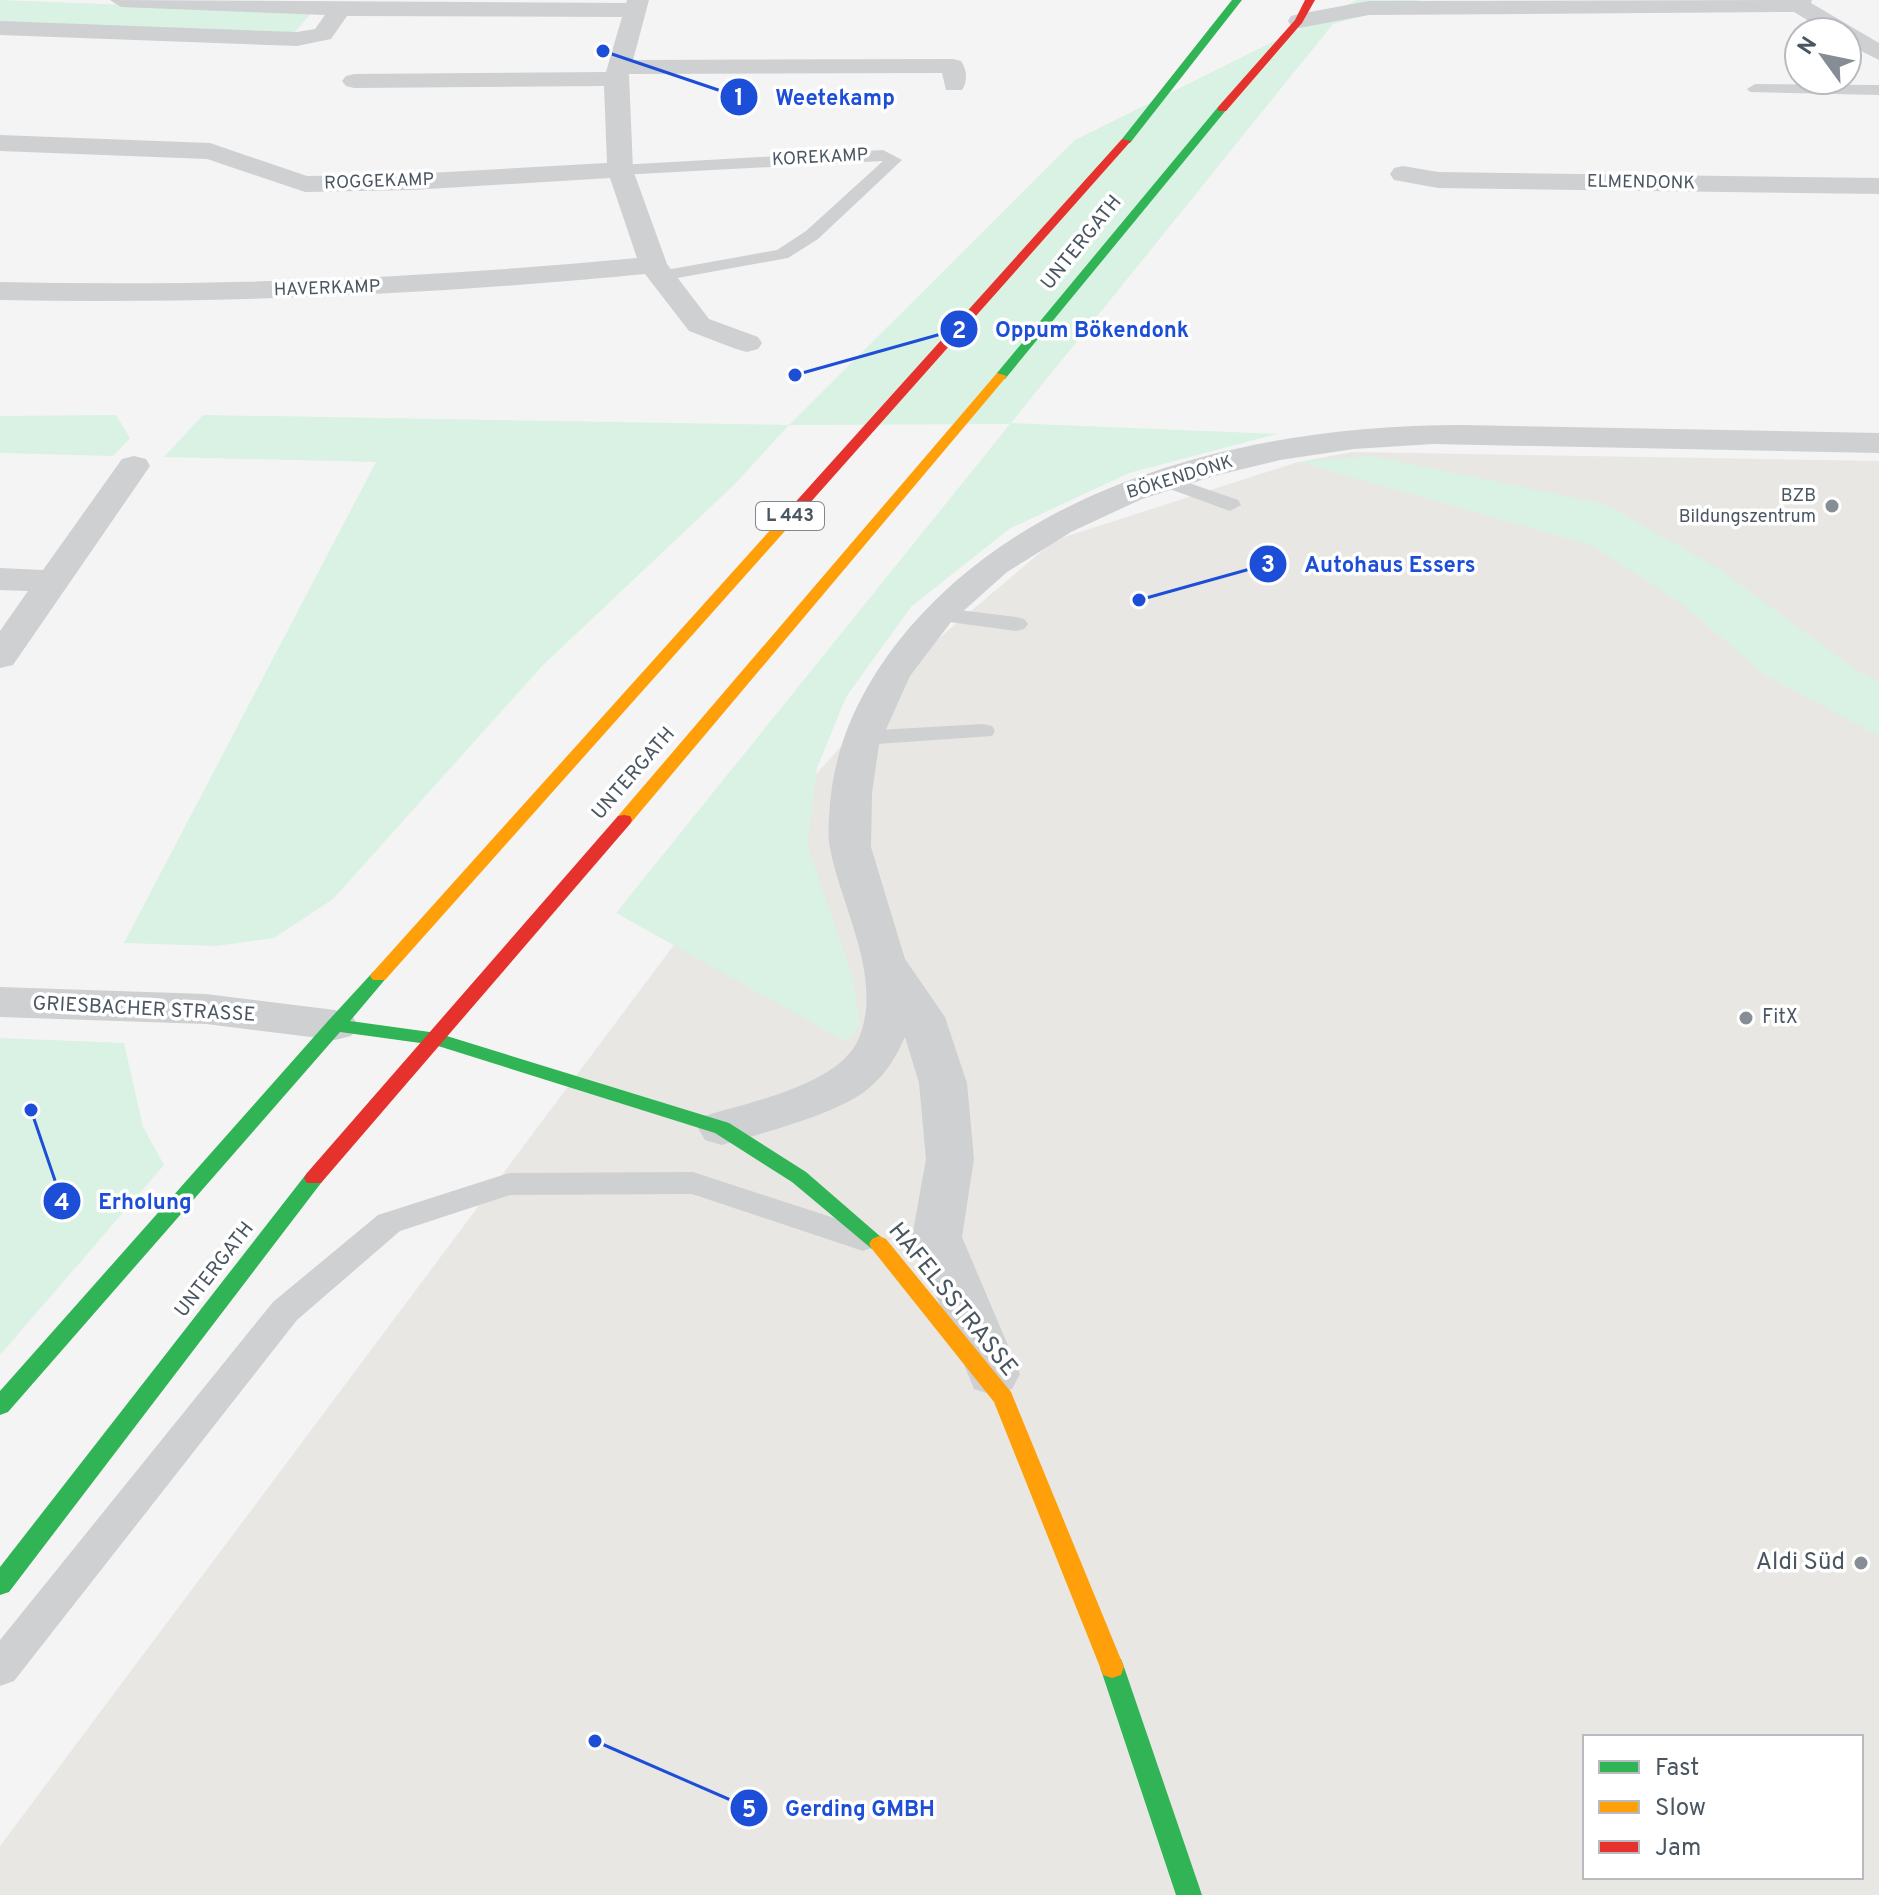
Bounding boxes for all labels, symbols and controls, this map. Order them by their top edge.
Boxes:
north arrow [1783,16,1863,96]
text: N [1793,32,1824,60]
callout: Weetekamp [719,74,911,120]
text: 1 [734,84,744,114]
text: Weetekamp [775,86,895,113]
street label: KOREKAMP [771,144,869,172]
street label: ROGGEKAMP [324,169,434,195]
street label: ELMENDONK [1587,171,1695,195]
street label: UNTERGATH [1036,190,1128,296]
street label: HAVERKAMP [274,276,380,302]
callout: Oppum Bökendonk [939,306,1205,352]
text: 2 [952,317,966,347]
text: Oppum Bökendonk [995,318,1189,345]
street label: BÖKENDONK [1124,449,1236,505]
place label: BZB Bildungszentrum [1679,485,1816,529]
marker: BZB Bildungszentrum [1823,497,1841,515]
road number: L 443 [756,502,824,530]
callout: Autohaus Essers [1248,541,1491,587]
text: 3 [1261,551,1275,581]
text: Autohaus Essers [1304,553,1476,580]
street label: UNTERGATH [587,722,681,826]
street label: GRIESBACHER STRASSE [32,991,256,1029]
place label: FitX [1762,1005,1798,1031]
marker: FitX [1737,1009,1755,1027]
callout: Erholung [42,1178,207,1224]
text: 4 [54,1189,70,1219]
text: Erholung [98,1190,192,1217]
street label: UNTERGATH [169,1217,261,1323]
street label: HAFELSSTRASSE [881,1217,1023,1383]
place label: Aldi Süd [1756,1548,1845,1578]
marker: Aldi Süd [1852,1554,1870,1572]
legend [1583,1735,1863,1879]
text: Fast [1655,1754,1699,1784]
callout: Gerding GMBH [729,1785,950,1831]
text: Slow [1655,1794,1706,1824]
text: 5 [742,1796,756,1826]
text: Gerding GMBH [785,1797,935,1824]
text: Jam [1655,1834,1701,1864]

